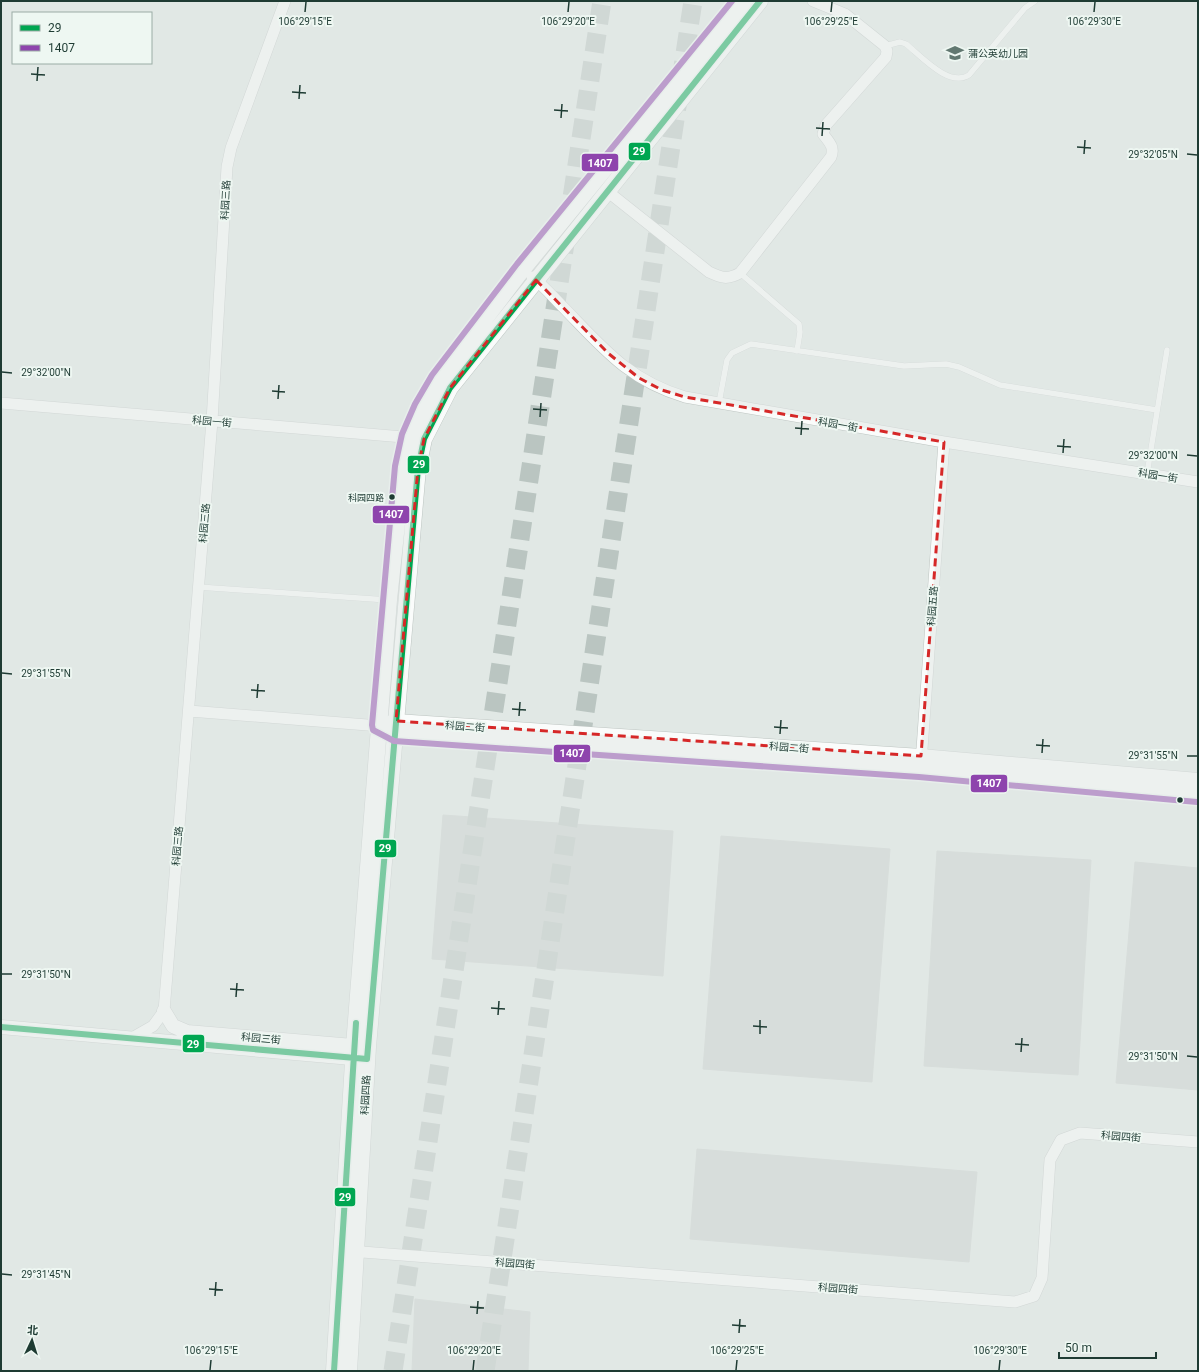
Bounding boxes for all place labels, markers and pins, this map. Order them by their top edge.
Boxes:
school or university icon: 蒲公英幼儿园 [945,43,965,63]
place label: 蒲公英幼儿园 [968,48,1028,59]
marker: 科园四路 [387,492,397,502]
place label: 科园四路 [348,493,384,503]
unlabelled marker [1175,795,1185,805]

